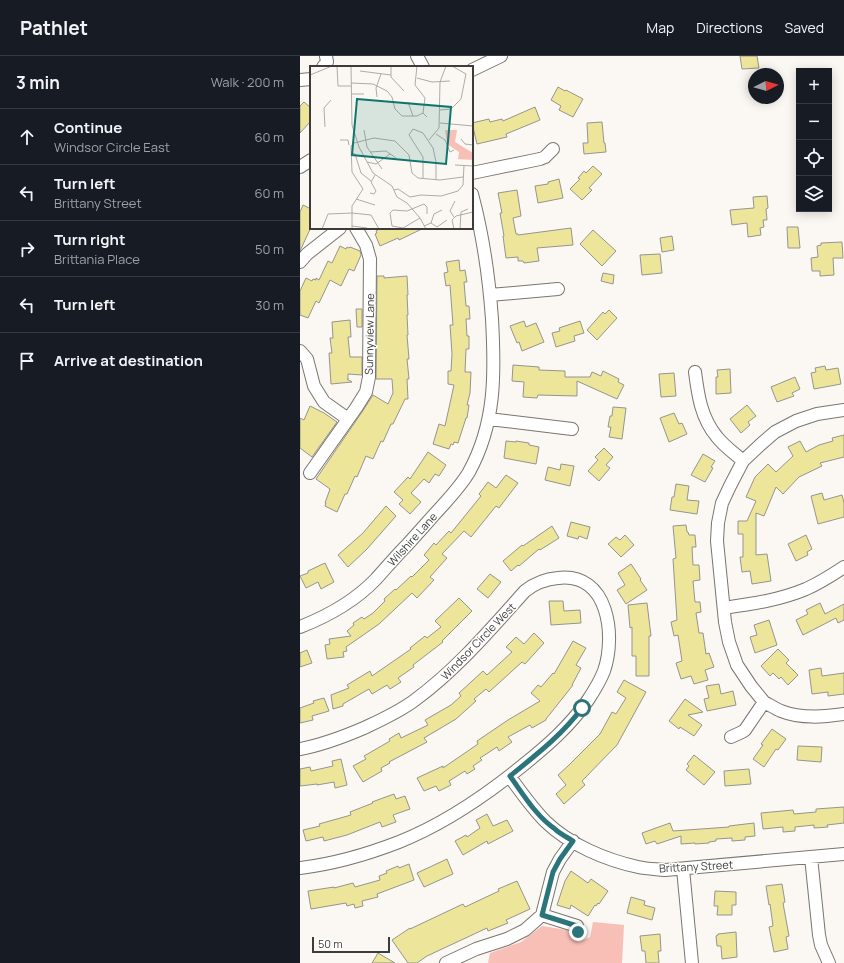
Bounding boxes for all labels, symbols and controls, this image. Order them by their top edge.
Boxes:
text: Pathlet [20,15,88,41]
text: Map [646,18,674,37]
text: Directions [696,18,763,37]
text: Saved [785,18,824,37]
inset map [310,66,473,229]
north arrow [748,68,784,104]
map controls [796,68,832,212]
button: + [796,68,832,104]
text: 3 min [16,71,60,94]
text: Walk · 200 m [211,73,284,91]
button: − [796,104,832,140]
text: Continue [54,117,122,138]
icon: ahead [16,126,38,148]
text: 60 m [254,128,284,146]
text: Windsor Circle East [54,138,170,156]
button: locate [796,140,832,176]
text: Turn left [54,173,116,194]
button: layers [796,176,832,212]
icon: left [16,182,38,204]
text: 60 m [254,184,284,202]
text: Brittany Street [54,194,142,212]
text: Turn right [54,229,125,250]
icon: right [16,238,38,260]
text: 50 m [255,240,284,258]
text: Brittania Place [54,250,140,268]
street label: Sunnyview Lane [361,292,377,375]
icon: left [16,294,38,316]
text: Turn left [54,294,116,315]
text: 30 m [255,296,284,314]
icon: arrive [16,350,38,372]
text: Arrive at destination [54,350,203,371]
street label: Wilshire Lane [384,509,440,569]
street label: Windsor Circle West [437,599,519,683]
route start [573,699,591,717]
street label: Brittany Street [659,857,733,875]
route end [569,923,587,941]
scale bar [312,935,390,954]
text: 50 m [318,936,343,951]

